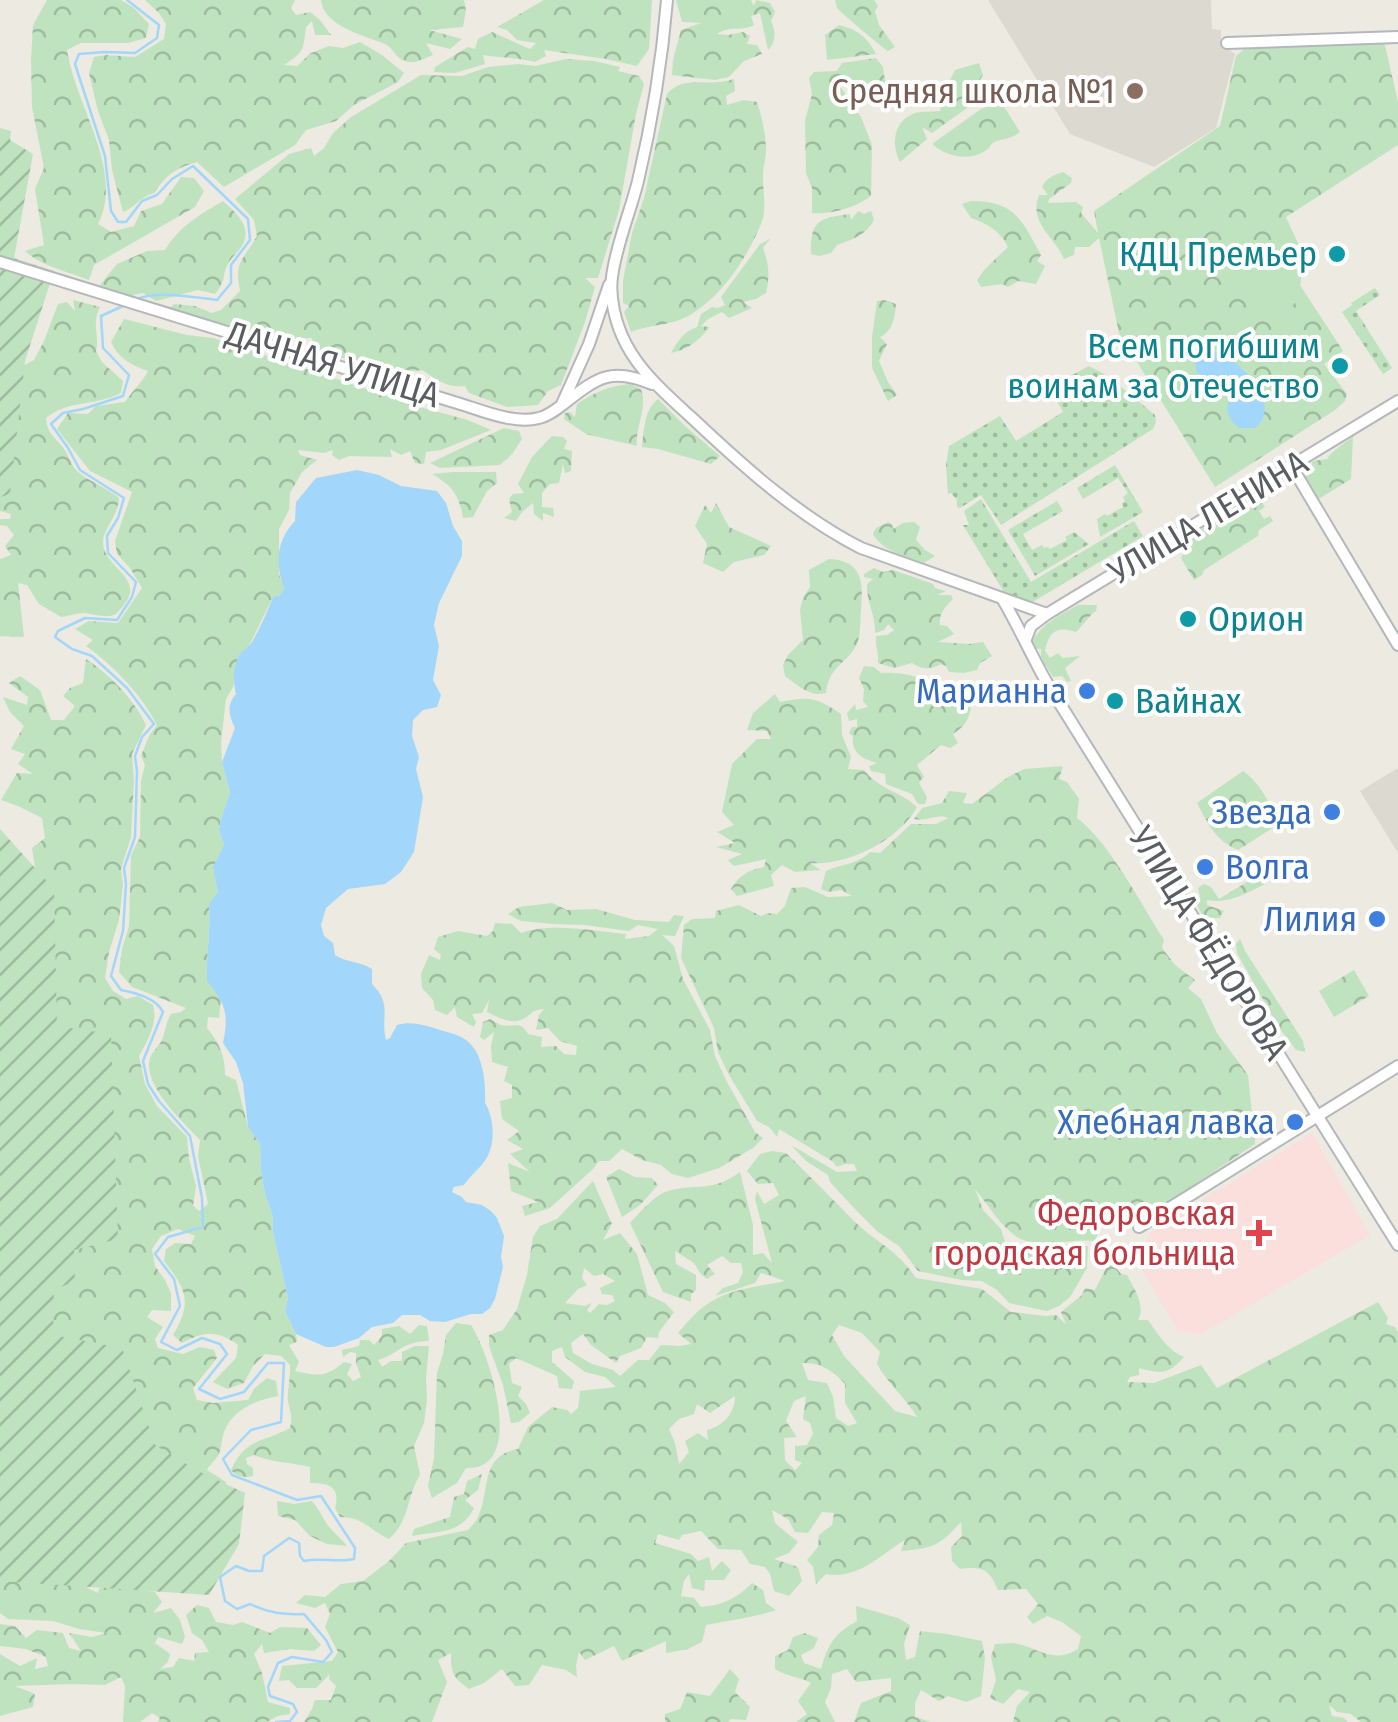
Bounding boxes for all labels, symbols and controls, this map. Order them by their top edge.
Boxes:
place label: Средняя школа №1 [831,70,1115,112]
marker: Средняя школа №1 [1124,80,1146,102]
place label: КДЦ Премьер [1119,233,1317,275]
marker: КДЦ Премьер [1326,243,1348,265]
street label: ДАЧНАЯ УЛИЦА [220,311,445,417]
place label: Всем погибшим воинам за Отечество [1007,325,1320,407]
marker: Всем погибшим воинам за Отечество [1329,355,1351,377]
street label: УЛИЦА ЛЕНИНА [1100,441,1316,593]
place label: Орион [1208,598,1304,640]
marker: Орион [1177,608,1199,630]
place label: Марианна [916,670,1067,712]
marker: Марианна [1076,680,1098,702]
place label: Вайнах [1135,680,1242,722]
marker: Вайнах [1104,690,1126,712]
place label: Звезда [1211,791,1312,833]
marker: Звезда [1321,801,1343,823]
street label: УЛИЦА ФЁДОРОВА [1120,818,1298,1068]
place label: Волга [1225,846,1310,888]
marker: Волга [1194,856,1216,878]
place label: Лилия [1263,898,1357,940]
marker: Лилия [1366,908,1388,930]
place label: Хлебная лавка [1057,1101,1275,1143]
marker: Хлебная лавка [1284,1111,1306,1133]
place label: Федоровская городская больница [934,1192,1236,1274]
marker: Федоровская городская больница [1246,1220,1272,1246]

